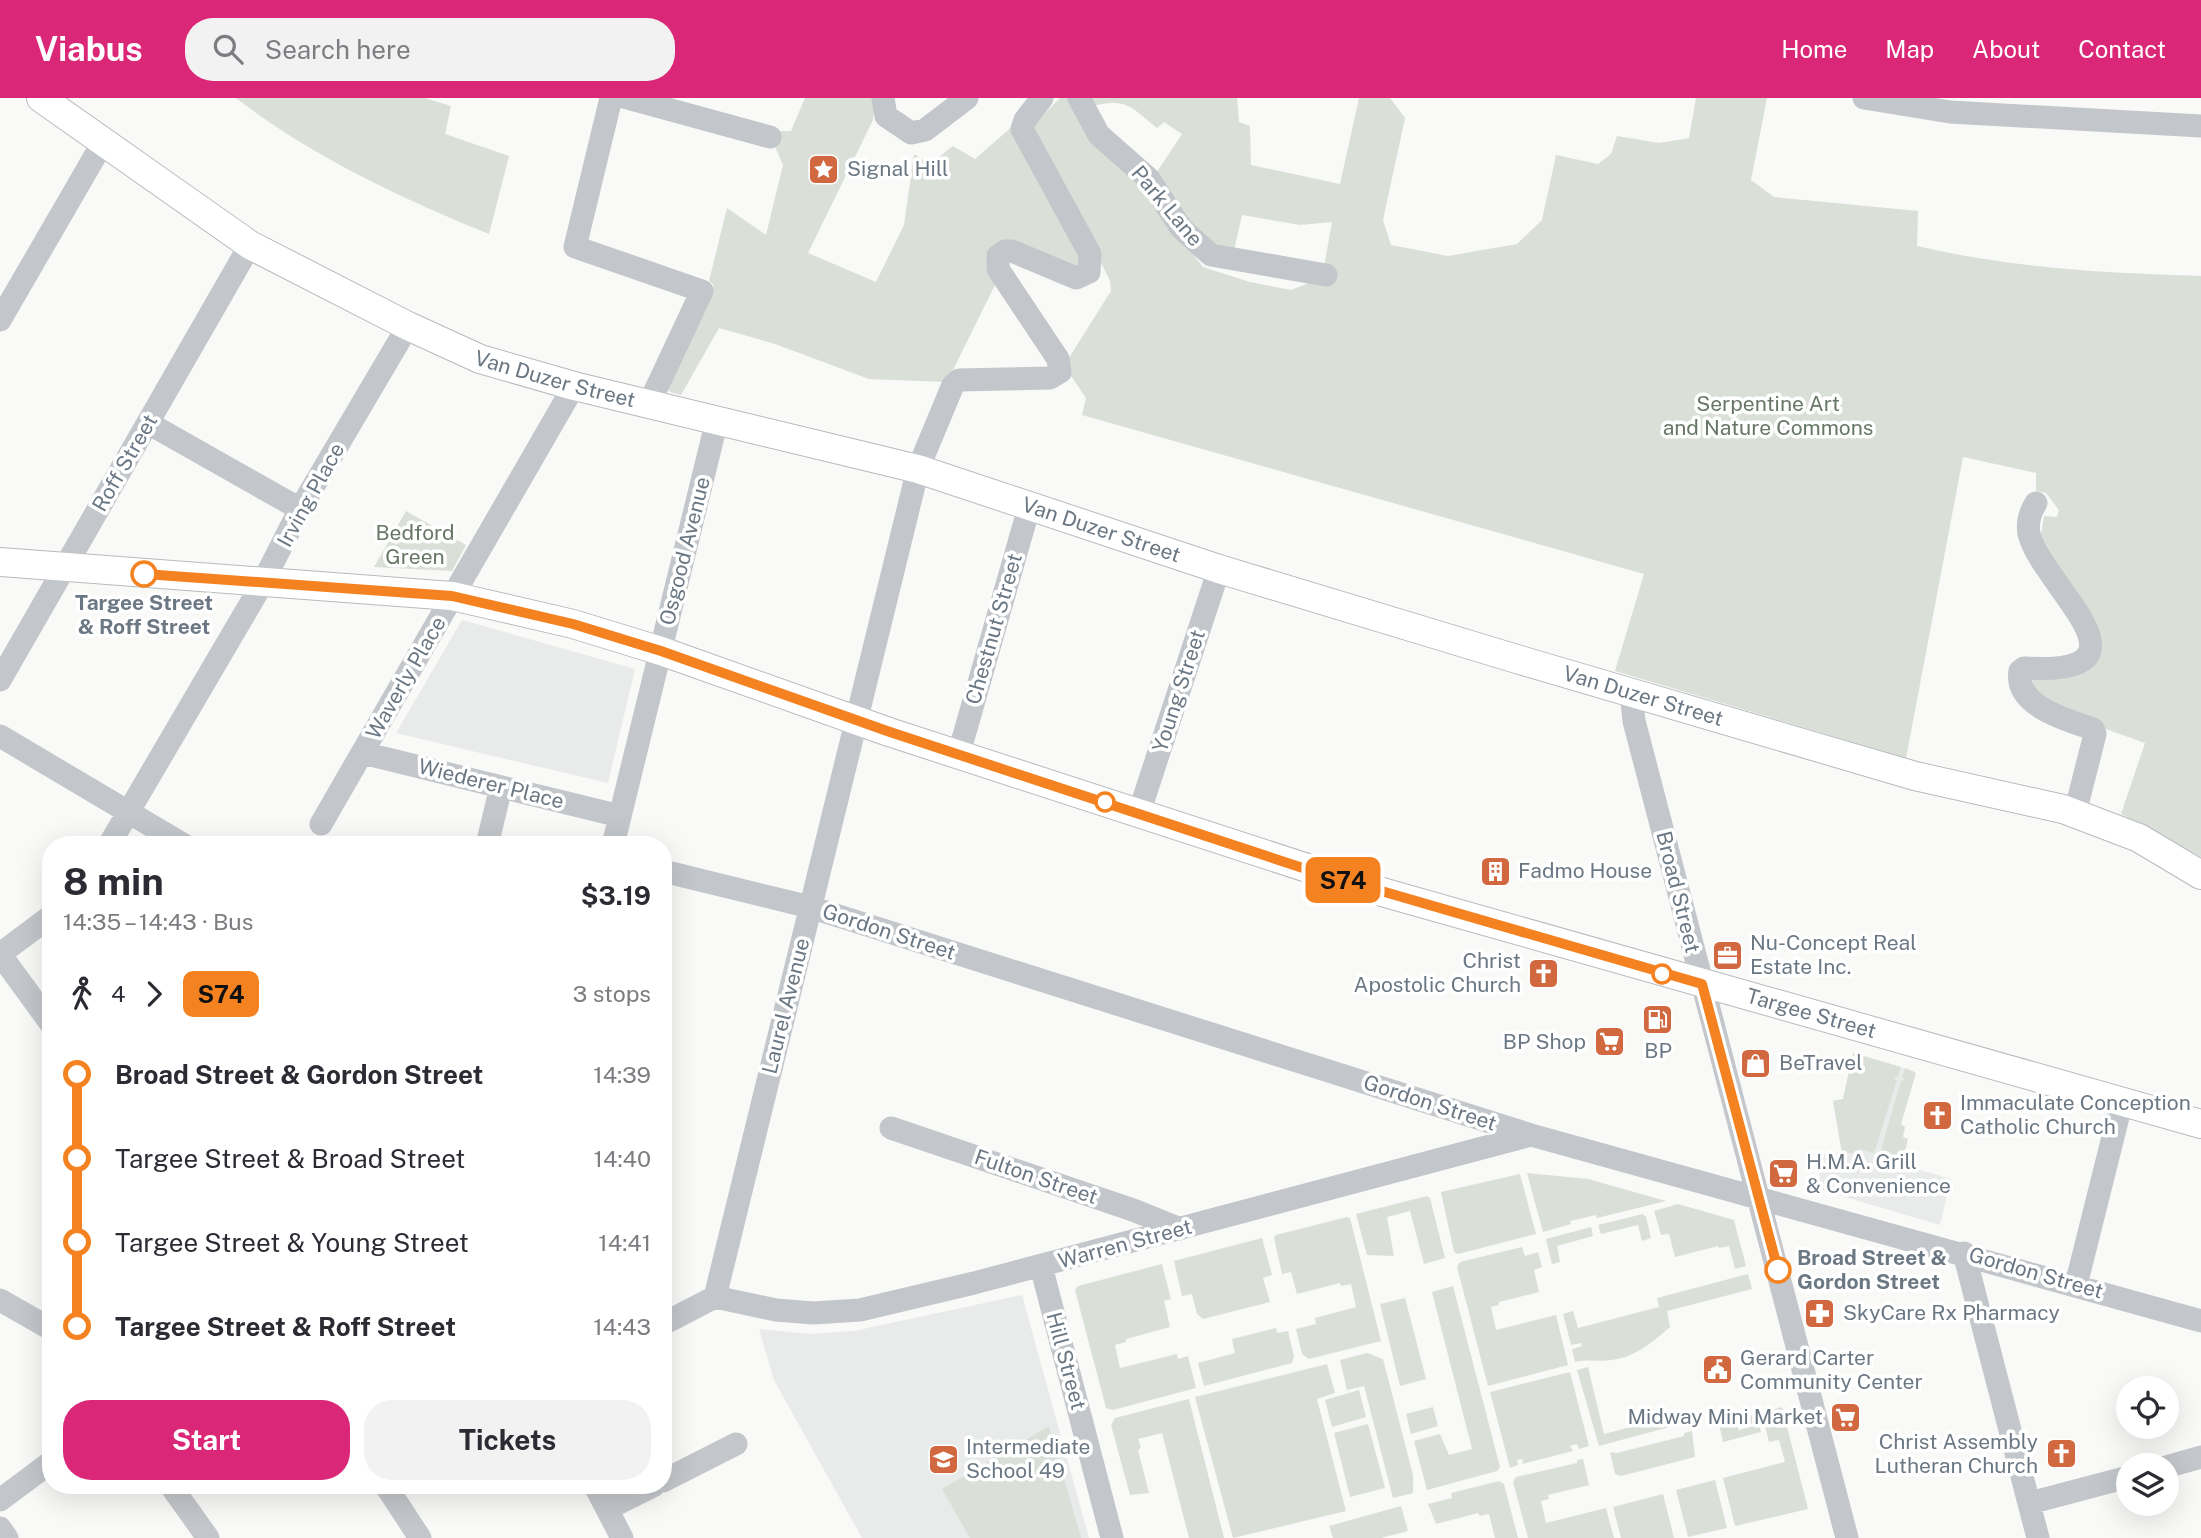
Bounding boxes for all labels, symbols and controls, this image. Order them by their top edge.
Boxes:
search box [185,18,675,81]
text: Viabus [35,30,143,68]
icon: search [209,30,247,68]
text: Search here [265,34,411,65]
text: Home [1781,35,1847,63]
text: Map [1885,35,1934,63]
text: About [1972,35,2040,63]
text: Contact [2078,35,2166,63]
place icon: Signal Hill [807,152,841,186]
place label: Signal Hill [847,156,948,181]
street label: Park Lane [1127,160,1208,251]
street label: Van Duzer Street [472,345,638,412]
park label: Serpentine Art and Nature Commons [1663,391,1873,440]
street label: Roff Street [87,410,162,516]
street label: Irving Place [272,438,349,551]
street label: Osgood Avenue [654,474,715,628]
street label: Van Duzer Street [1019,491,1184,567]
park label: Bedford Green [375,520,455,569]
street label: Chestnut Street [960,550,1027,707]
marker: Targee Street & Roff Street [131,561,157,587]
place label: Targee Street & Roff Street [75,590,213,639]
street label: Waverly Place [360,612,451,744]
street label: Young Street [1147,626,1210,755]
street label: Van Duzer Street [1560,660,1726,731]
street label: Wiederer Place [416,753,567,814]
unlabelled marker [1095,792,1115,812]
street label: Broad Street [1651,828,1706,955]
building icon: Fadmo House [1478,854,1512,888]
line badge: S74 [1303,857,1383,903]
place label: Fadmo House [1518,858,1652,883]
text: 8 min [63,859,164,904]
text: S74 [1319,866,1367,894]
text: $3.19 [581,880,651,911]
street label: Gordon Street [820,898,959,965]
text: 14:35 – 14:43 · Bus [63,908,253,935]
place label: Nu-Concept Real Estate Inc. [1750,930,1917,979]
street label: Laurel Avenue [757,935,814,1076]
office icon: Nu-Concept Real Estate Inc. [1710,938,1744,972]
place label: Christ Apostolic Church [1353,948,1521,997]
church icon: Christ Apostolic Church [1527,956,1561,990]
unlabelled marker [1652,964,1672,984]
icon: walk [63,975,101,1013]
icon: forward [135,975,173,1013]
text: 4 [111,980,125,1007]
text: S74 [197,980,245,1008]
text: 3 stops [573,980,651,1007]
street label: Targee Street [1744,983,1879,1043]
fuel station icon: BP [1641,1002,1675,1036]
supermarket icon: BP Shop [1592,1025,1626,1059]
place label: BP Shop [1503,1029,1586,1054]
place label: BP [1644,1038,1672,1063]
shop icon: BeTravel [1739,1046,1773,1080]
place label: BeTravel [1779,1050,1863,1075]
text: Broad Street & Gordon Street [115,1059,483,1090]
text: 14:39 [593,1061,651,1088]
street label: Gordon Street [1361,1069,1500,1136]
place label: Immaculate Conception Catholic Church [1960,1090,2191,1139]
church icon: Immaculate Conception Catholic Church [1920,1098,1954,1132]
text: Targee Street & Broad Street [115,1143,465,1174]
street label: Fulton Street [971,1144,1101,1209]
text: 14:40 [594,1145,651,1172]
place label: H.M.A. Grill & Convenience [1806,1149,1951,1198]
supermarket icon: H.M.A. Grill & Convenience [1766,1157,1800,1191]
street label: Warren Street [1055,1214,1194,1273]
text: Targee Street & Young Street [115,1227,469,1258]
text: 14:41 [598,1229,651,1256]
street label: Gordon Street [1966,1241,2106,1304]
place label: Broad Street & Gordon Street [1797,1245,1947,1294]
marker: Broad Street & Gordon Street [1765,1257,1791,1283]
pharmacy icon: SkyCare Rx Pharmacy [1803,1296,1837,1330]
place label: SkyCare Rx Pharmacy [1843,1300,2060,1325]
street label: Hill Street [1041,1309,1092,1413]
text: Targee Street & Roff Street [115,1311,456,1342]
text: 14:43 [593,1313,651,1340]
place label: Gerard Carter Community Center [1740,1345,1923,1394]
public building icon: Gerard Carter Community Center [1700,1353,1734,1387]
map controls [2116,1376,2179,1516]
button: locate [2116,1376,2179,1439]
button: Start [63,1400,350,1480]
button: Tickets [364,1400,651,1480]
supermarket icon: Midway Mini Market [1829,1400,1863,1434]
place label: Midway Mini Market [1627,1404,1823,1429]
place label: Christ Assembly Lutheran Church [1874,1429,2038,1478]
place label: Intermediate School 49 [966,1434,1090,1483]
church icon: Christ Assembly Lutheran Church [2044,1437,2078,1471]
school or university icon: Intermediate School 49 [926,1442,960,1476]
button: layers [2116,1453,2179,1516]

